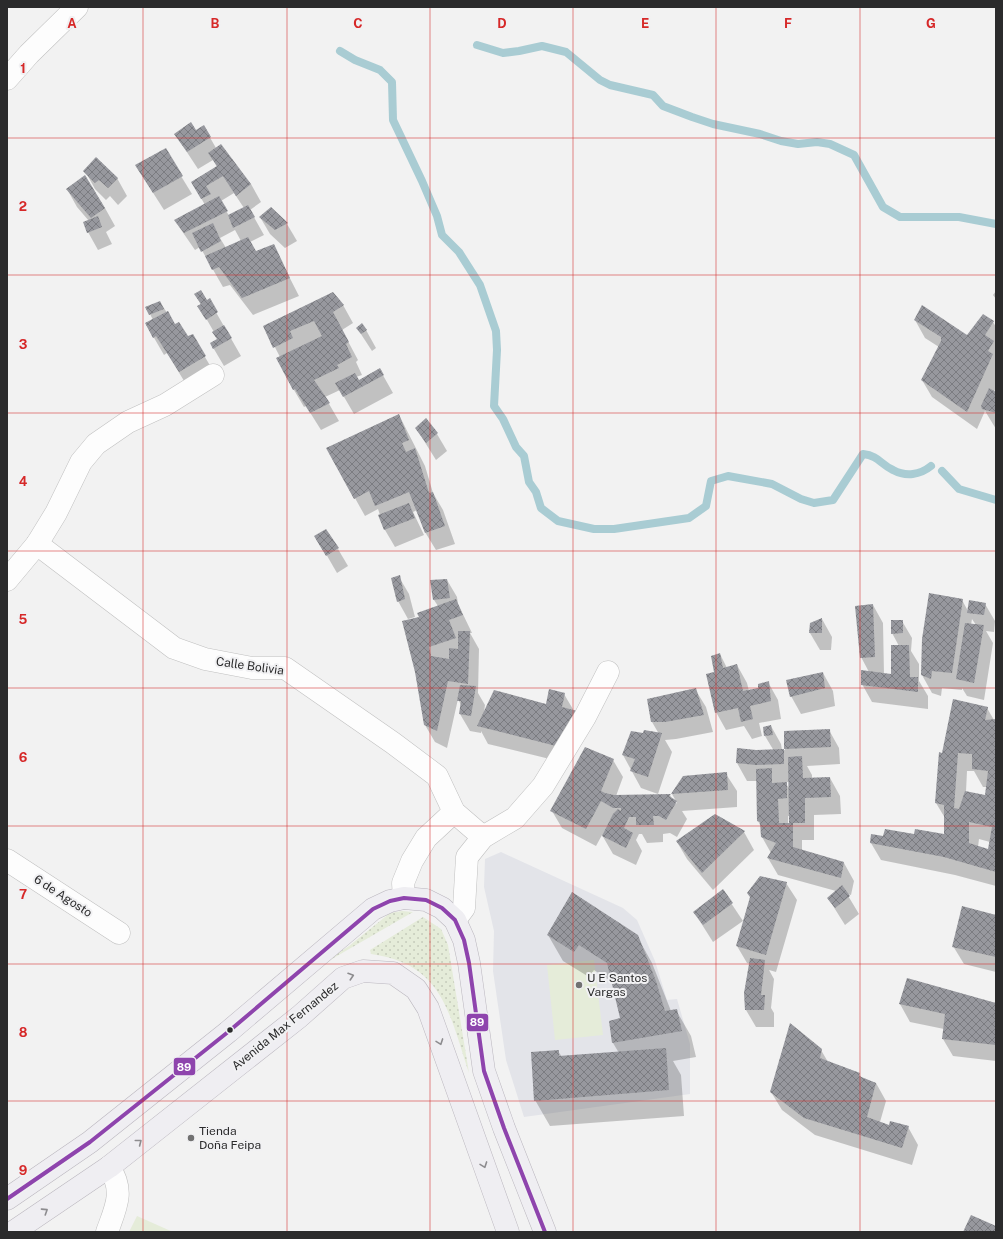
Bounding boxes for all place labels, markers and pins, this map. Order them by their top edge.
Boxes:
place label: U E Santos Vargas [587,971,647,999]
marker: U E Santos Vargas [574,980,584,990]
unlabelled marker [225,1025,235,1035]
place label: Tienda Doña Feipa [199,1124,261,1152]
marker: Tienda Doña Feipa [186,1133,196,1143]

